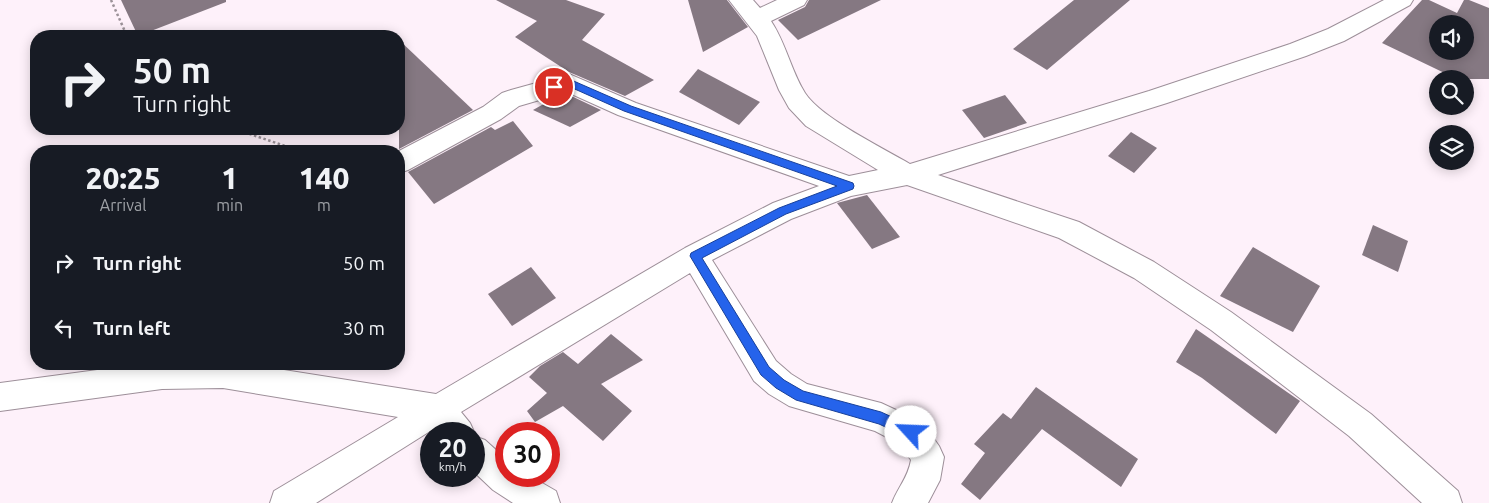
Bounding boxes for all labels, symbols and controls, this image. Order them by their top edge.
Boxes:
map controls [1429,15,1474,170]
button: sound [1429,15,1474,60]
icon: right [50,50,115,115]
text: 50 m [133,50,211,90]
pin [533,66,575,108]
button: search [1429,70,1474,115]
icon: arrive [540,73,568,101]
text: Turn right [133,91,231,116]
button: layers [1429,125,1474,170]
text: 20:25 [86,161,161,195]
text: 1 [221,161,238,195]
text: 140 [299,161,349,195]
text: Arrival [100,196,146,214]
text: min [216,196,243,214]
text: m [317,196,331,214]
icon: right [50,249,78,277]
text: Turn right [93,252,181,274]
text: 50 m [343,252,385,274]
icon: left [50,314,78,342]
text: Turn left [93,317,171,339]
text: 30 m [343,317,385,339]
position arrow [884,405,936,457]
speed limit sign: 30 [495,422,560,487]
text: 20 [438,434,467,462]
text: km/h [439,460,466,473]

